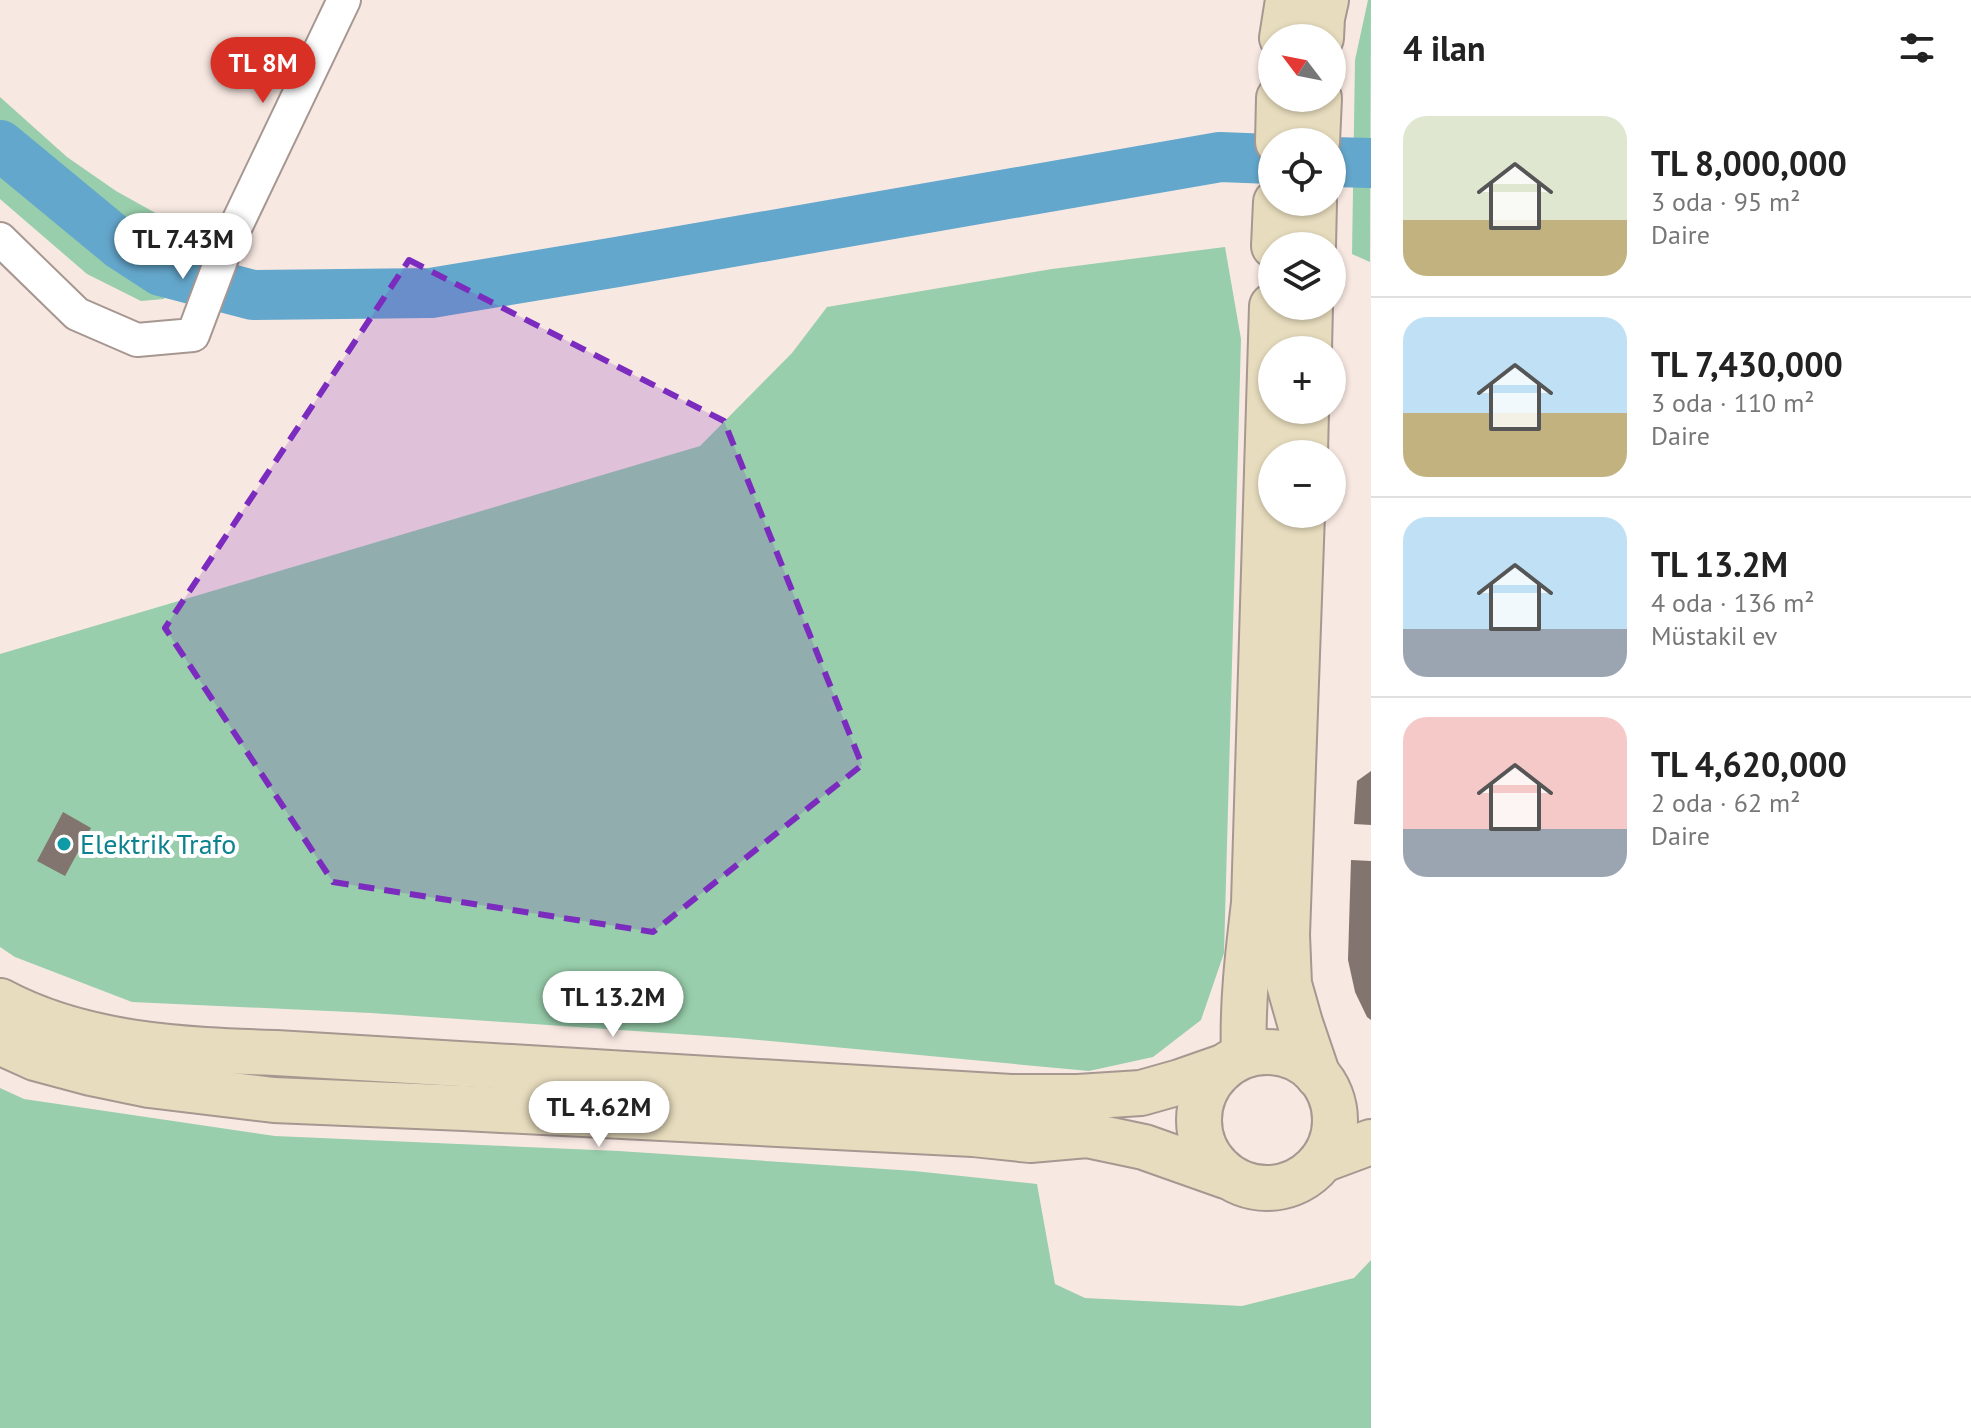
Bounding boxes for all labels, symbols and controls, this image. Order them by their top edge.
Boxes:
north arrow [1258,24,1346,112]
map controls [1258,24,1346,528]
text: 4 ilan [1403,26,1485,70]
icon: filters [1895,26,1939,70]
pin: TL 8M [207,37,319,105]
text: TL 8M [229,46,297,79]
button: locate [1258,128,1346,216]
text: TL 8,000,000 [1651,141,1847,185]
icon: home [1467,148,1563,244]
text: 3 oda · 95 m² [1651,185,1800,218]
pin: TL 7.43M [100,213,266,281]
text: Daire [1651,218,1710,251]
text: TL 7.43M [132,222,234,255]
button: layers [1258,232,1346,320]
button: + [1258,336,1346,424]
text: TL 7,430,000 [1651,342,1843,386]
icon: home [1467,349,1563,445]
text: 3 oda · 110 m² [1651,386,1815,419]
text: Daire [1651,419,1710,452]
button: − [1258,440,1346,528]
text: TL 13.2M [1651,542,1788,586]
icon: home [1467,549,1563,645]
text: 4 oda · 136 m² [1651,586,1815,619]
text: Müstakil ev [1651,619,1777,652]
text: TL 4,620,000 [1651,742,1847,786]
icon: home [1467,749,1563,845]
text: 2 oda · 62 m² [1651,786,1800,819]
text: Daire [1651,819,1710,852]
place label: Elektrik Trafo [80,825,236,862]
marker: Elektrik Trafo [55,835,73,853]
pin: TL 13.2M [530,971,696,1039]
text: TL 13.2M [561,980,665,1013]
pin: TL 4.62M [516,1081,682,1149]
text: TL 4.62M [547,1090,651,1123]

